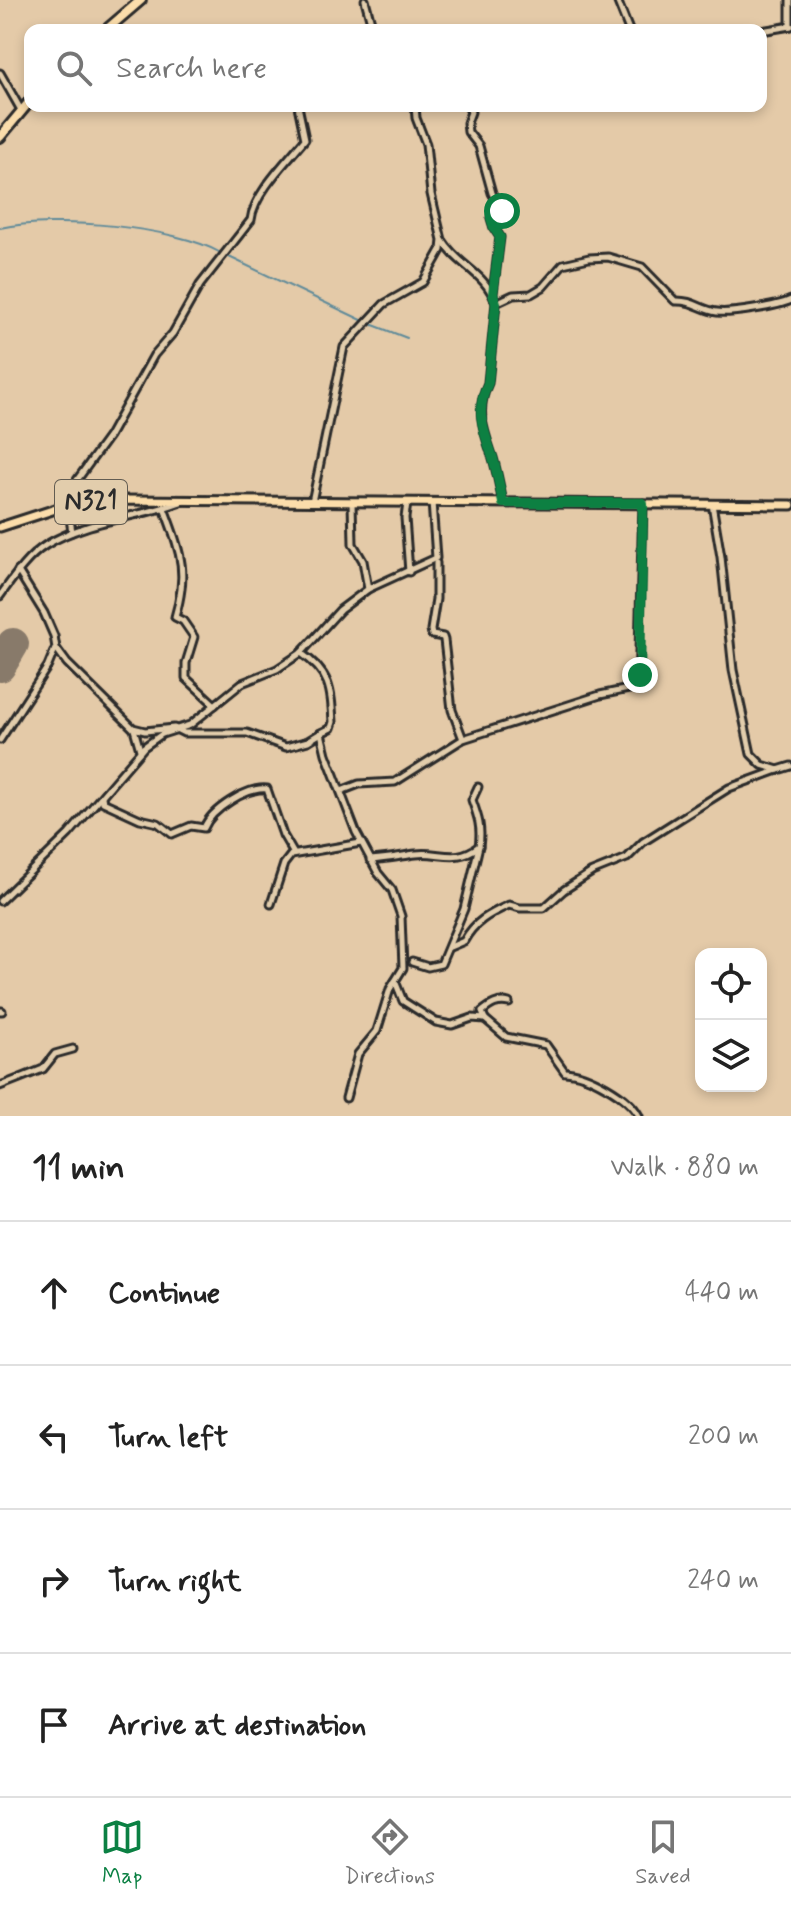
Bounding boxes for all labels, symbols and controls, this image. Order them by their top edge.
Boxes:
search box [24,24,767,112]
icon: search [52,46,96,90]
text: Search here [116,49,267,88]
route start [484,193,520,229]
road number: N321 [55,480,127,524]
route end [622,657,658,693]
map controls [695,948,767,1092]
button: locate [695,948,767,1020]
button: layers [695,1020,767,1092]
text: 11 min [32,1146,125,1191]
text: Walk · 880 m [611,1151,759,1185]
icon: ahead [32,1271,76,1315]
text: Continue [108,1274,220,1313]
text: 440 m [685,1276,759,1310]
icon: left [32,1415,76,1459]
text: Turn left [108,1418,228,1457]
text: 200 m [688,1420,759,1454]
icon: right [32,1559,76,1603]
text: Turn right [108,1562,241,1601]
text: 240 m [687,1564,759,1598]
icon: arrive [32,1703,76,1747]
text: Arrive at destination [108,1706,366,1745]
tab: Map [100,1815,144,1891]
tab: Directions [344,1815,435,1891]
tab: Saved [635,1815,691,1891]

